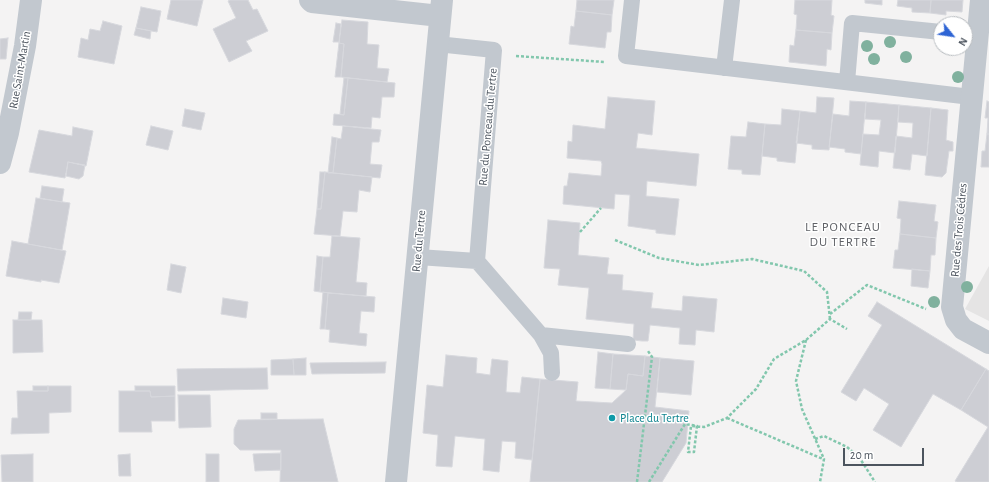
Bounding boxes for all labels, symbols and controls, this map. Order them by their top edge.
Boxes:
north arrow [933,16,973,56]
street label: Rue Saint-Martin [6,30,34,110]
text: N [956,36,970,48]
street label: Rue du Ponceau du Tertre [476,68,500,186]
street label: Rue des Trois Cédres [948,183,970,277]
street label: Rue du Tertre [409,209,429,273]
district label: LE PONCEAU DU TERTRE [805,219,881,250]
place label: Place du Tertre [620,411,689,425]
marker: Place du Tertre [607,413,617,423]
scale bar [845,440,926,466]
text: 20 m [850,449,873,461]

